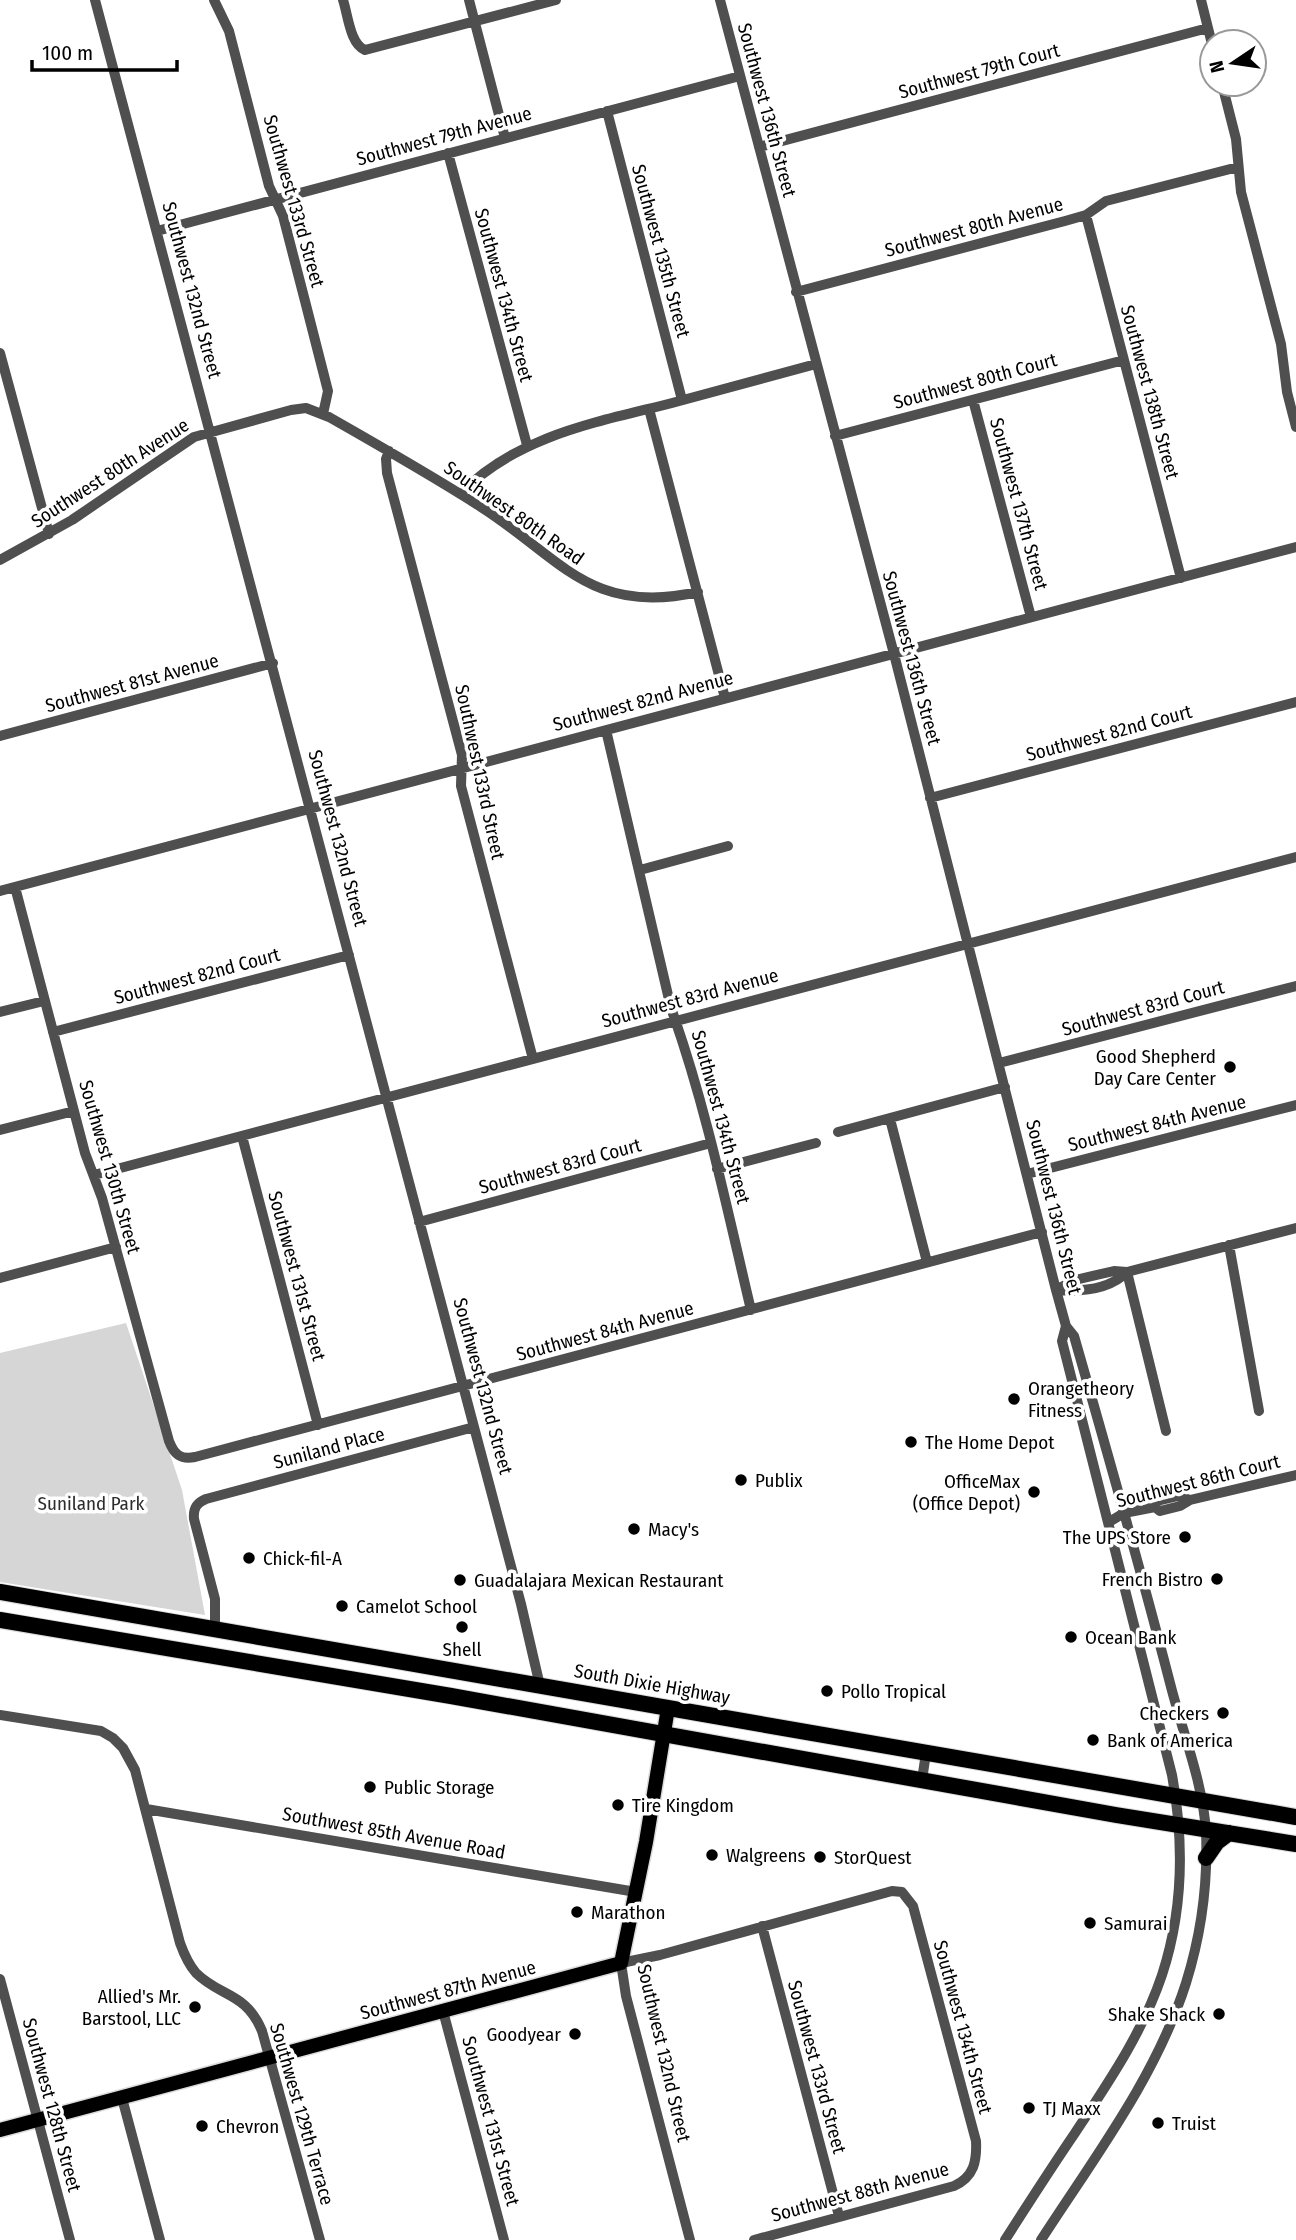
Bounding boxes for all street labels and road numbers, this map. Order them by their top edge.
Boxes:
street label: Southwest 136th Street [733,21,801,200]
street label: Southwest 79th Court [896,38,1063,104]
street label: Southwest 79th Avenue [354,102,534,170]
street label: Southwest 133rd Street [258,112,330,291]
street label: Southwest 135th Street [627,162,695,341]
street label: Southwest 80th Avenue [882,192,1066,262]
street label: Southwest 132nd Street [157,199,227,382]
street label: Southwest 134th Street [470,206,538,385]
street label: Southwest 138th Street [1116,303,1184,482]
street label: Southwest 80th Court [891,348,1060,414]
street label: Southwest 80th Avenue [27,413,193,533]
street label: Southwest 137th Street [985,415,1053,593]
street label: Southwest 80th Road [440,456,588,570]
street label: Southwest 136th Street [878,569,946,748]
street label: Southwest 81st Avenue [43,649,221,717]
street label: Southwest 82nd Avenue [550,666,736,736]
street label: Southwest 133rd Street [450,682,510,862]
street label: Southwest 82nd Court [1024,700,1195,766]
street label: Southwest 132nd Street [303,747,373,930]
street label: Southwest 82nd Court [112,943,283,1009]
street label: Southwest 83rd Avenue [599,963,781,1033]
street label: Southwest 83rd Court [1059,975,1227,1041]
street label: Southwest 134th Street [687,1028,755,1207]
street label: Southwest 130th Street [74,1078,146,1257]
street label: Southwest 84th Avenue [1066,1090,1248,1156]
street label: Southwest 136th Street [1021,1117,1087,1297]
street label: Southwest 83rd Court [476,1133,644,1199]
street label: Southwest 131st Street [263,1189,331,1364]
street label: Southwest 132nd Street [448,1295,518,1478]
street label: Southwest 84th Avenue [514,1296,696,1366]
street label: Suniland Place [271,1422,387,1474]
street label: Southwest 86th Court [1114,1449,1283,1512]
street label: South Dixie Highway [572,1659,732,1709]
street label: Southwest 85th Avenue Road [281,1802,507,1864]
street label: Southwest 134th Street [929,1938,997,2117]
street label: Southwest 87th Avenue [358,1955,538,2025]
street label: Southwest 132nd Street [632,1962,696,2145]
street label: Southwest 133rd Street [783,1978,851,2157]
street label: Southwest 128th Street [18,2016,86,2195]
street label: Southwest 129th Terrace [265,2020,339,2208]
street label: Southwest 131st Street [457,2034,525,2209]
street label: Southwest 88th Avenue [769,2157,951,2227]

